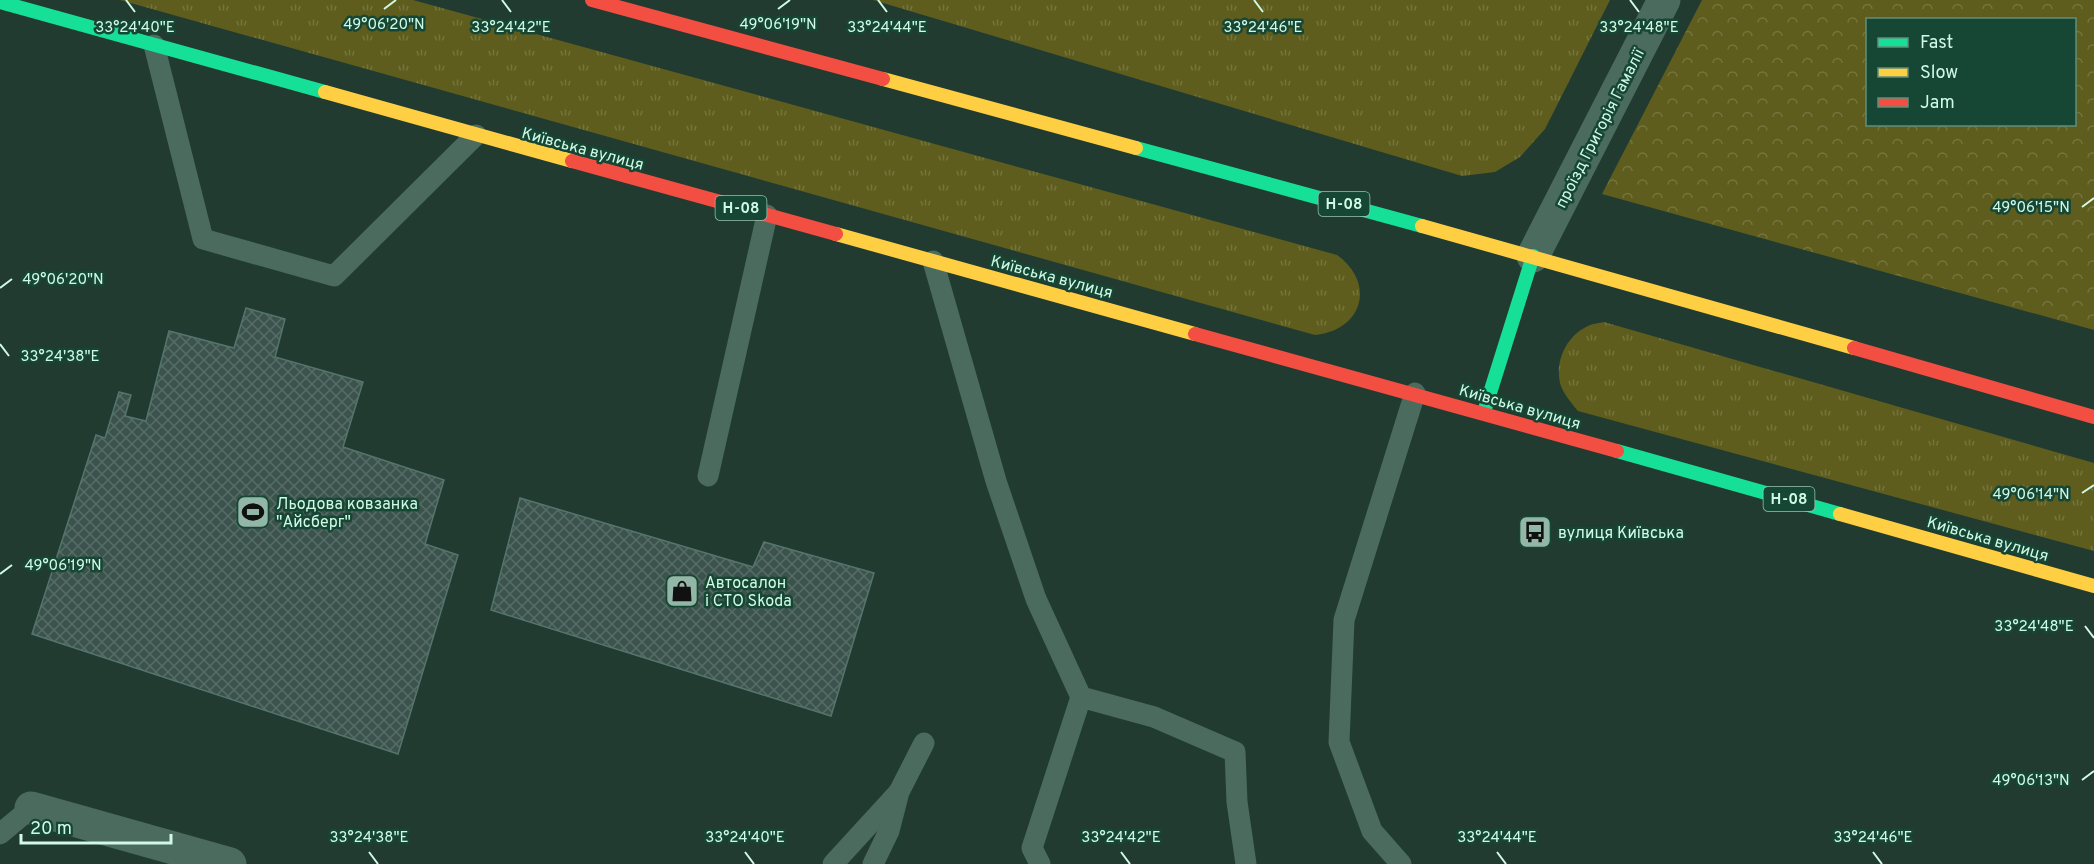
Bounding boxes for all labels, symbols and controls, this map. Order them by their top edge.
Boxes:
text: 49°06'20"N [343,16,425,35]
text: 49°06'19"N [739,16,817,35]
legend [1866,18,2076,126]
text: 33°24'40"E [95,19,175,38]
text: 33°24'42"E [471,19,551,38]
text: 33°24'44"E [847,19,927,38]
text: 33°24'46"E [1223,19,1303,38]
text: 33°24'48"E [1599,19,1679,38]
text: Fast [1920,32,1953,55]
street label: проїзд Григорія Гамалії [1552,45,1650,212]
text: Slow [1920,62,1958,85]
text: Jam [1920,92,1955,115]
street label: Київська вулиця [519,124,646,176]
road number: Н-08 [1318,192,1370,216]
road number: Н-08 [716,196,766,220]
text: 49°06'15"N [1992,199,2070,218]
street label: Київська вулиця [988,252,1115,304]
text: 49°06'20"N [22,271,104,290]
text: 33°24'38"E [21,348,99,367]
street label: Київська вулиця [1456,381,1583,435]
text: 49°06'14"N [1992,486,2070,505]
road number: Н-08 [1764,487,1814,511]
sports icon: Льодова ковзанка "Айсберг" [235,494,271,530]
place label: Льодова ковзанка "Айсберг" [276,495,418,533]
street label: Київська вулиця [1924,513,2051,567]
bus stop icon: вулиця Київська [1517,514,1553,550]
place label: вулиця Київська [1558,524,1684,544]
text: 49°06'19"N [24,557,102,576]
shop icon: Автосалон і СТО Skoda [664,573,700,609]
place label: Автосалон і СТО Skoda [705,574,792,612]
text: 33°24'48"E [1994,618,2074,637]
text: 49°06'13"N [1992,772,2070,791]
scale bar [21,807,171,845]
text: 20 m [30,818,72,841]
text: 33°24'38"E [330,829,408,848]
text: 33°24'40"E [705,829,785,848]
text: 33°24'42"E [1081,829,1161,848]
text: 33°24'44"E [1457,829,1537,848]
text: 33°24'46"E [1833,829,1913,848]

